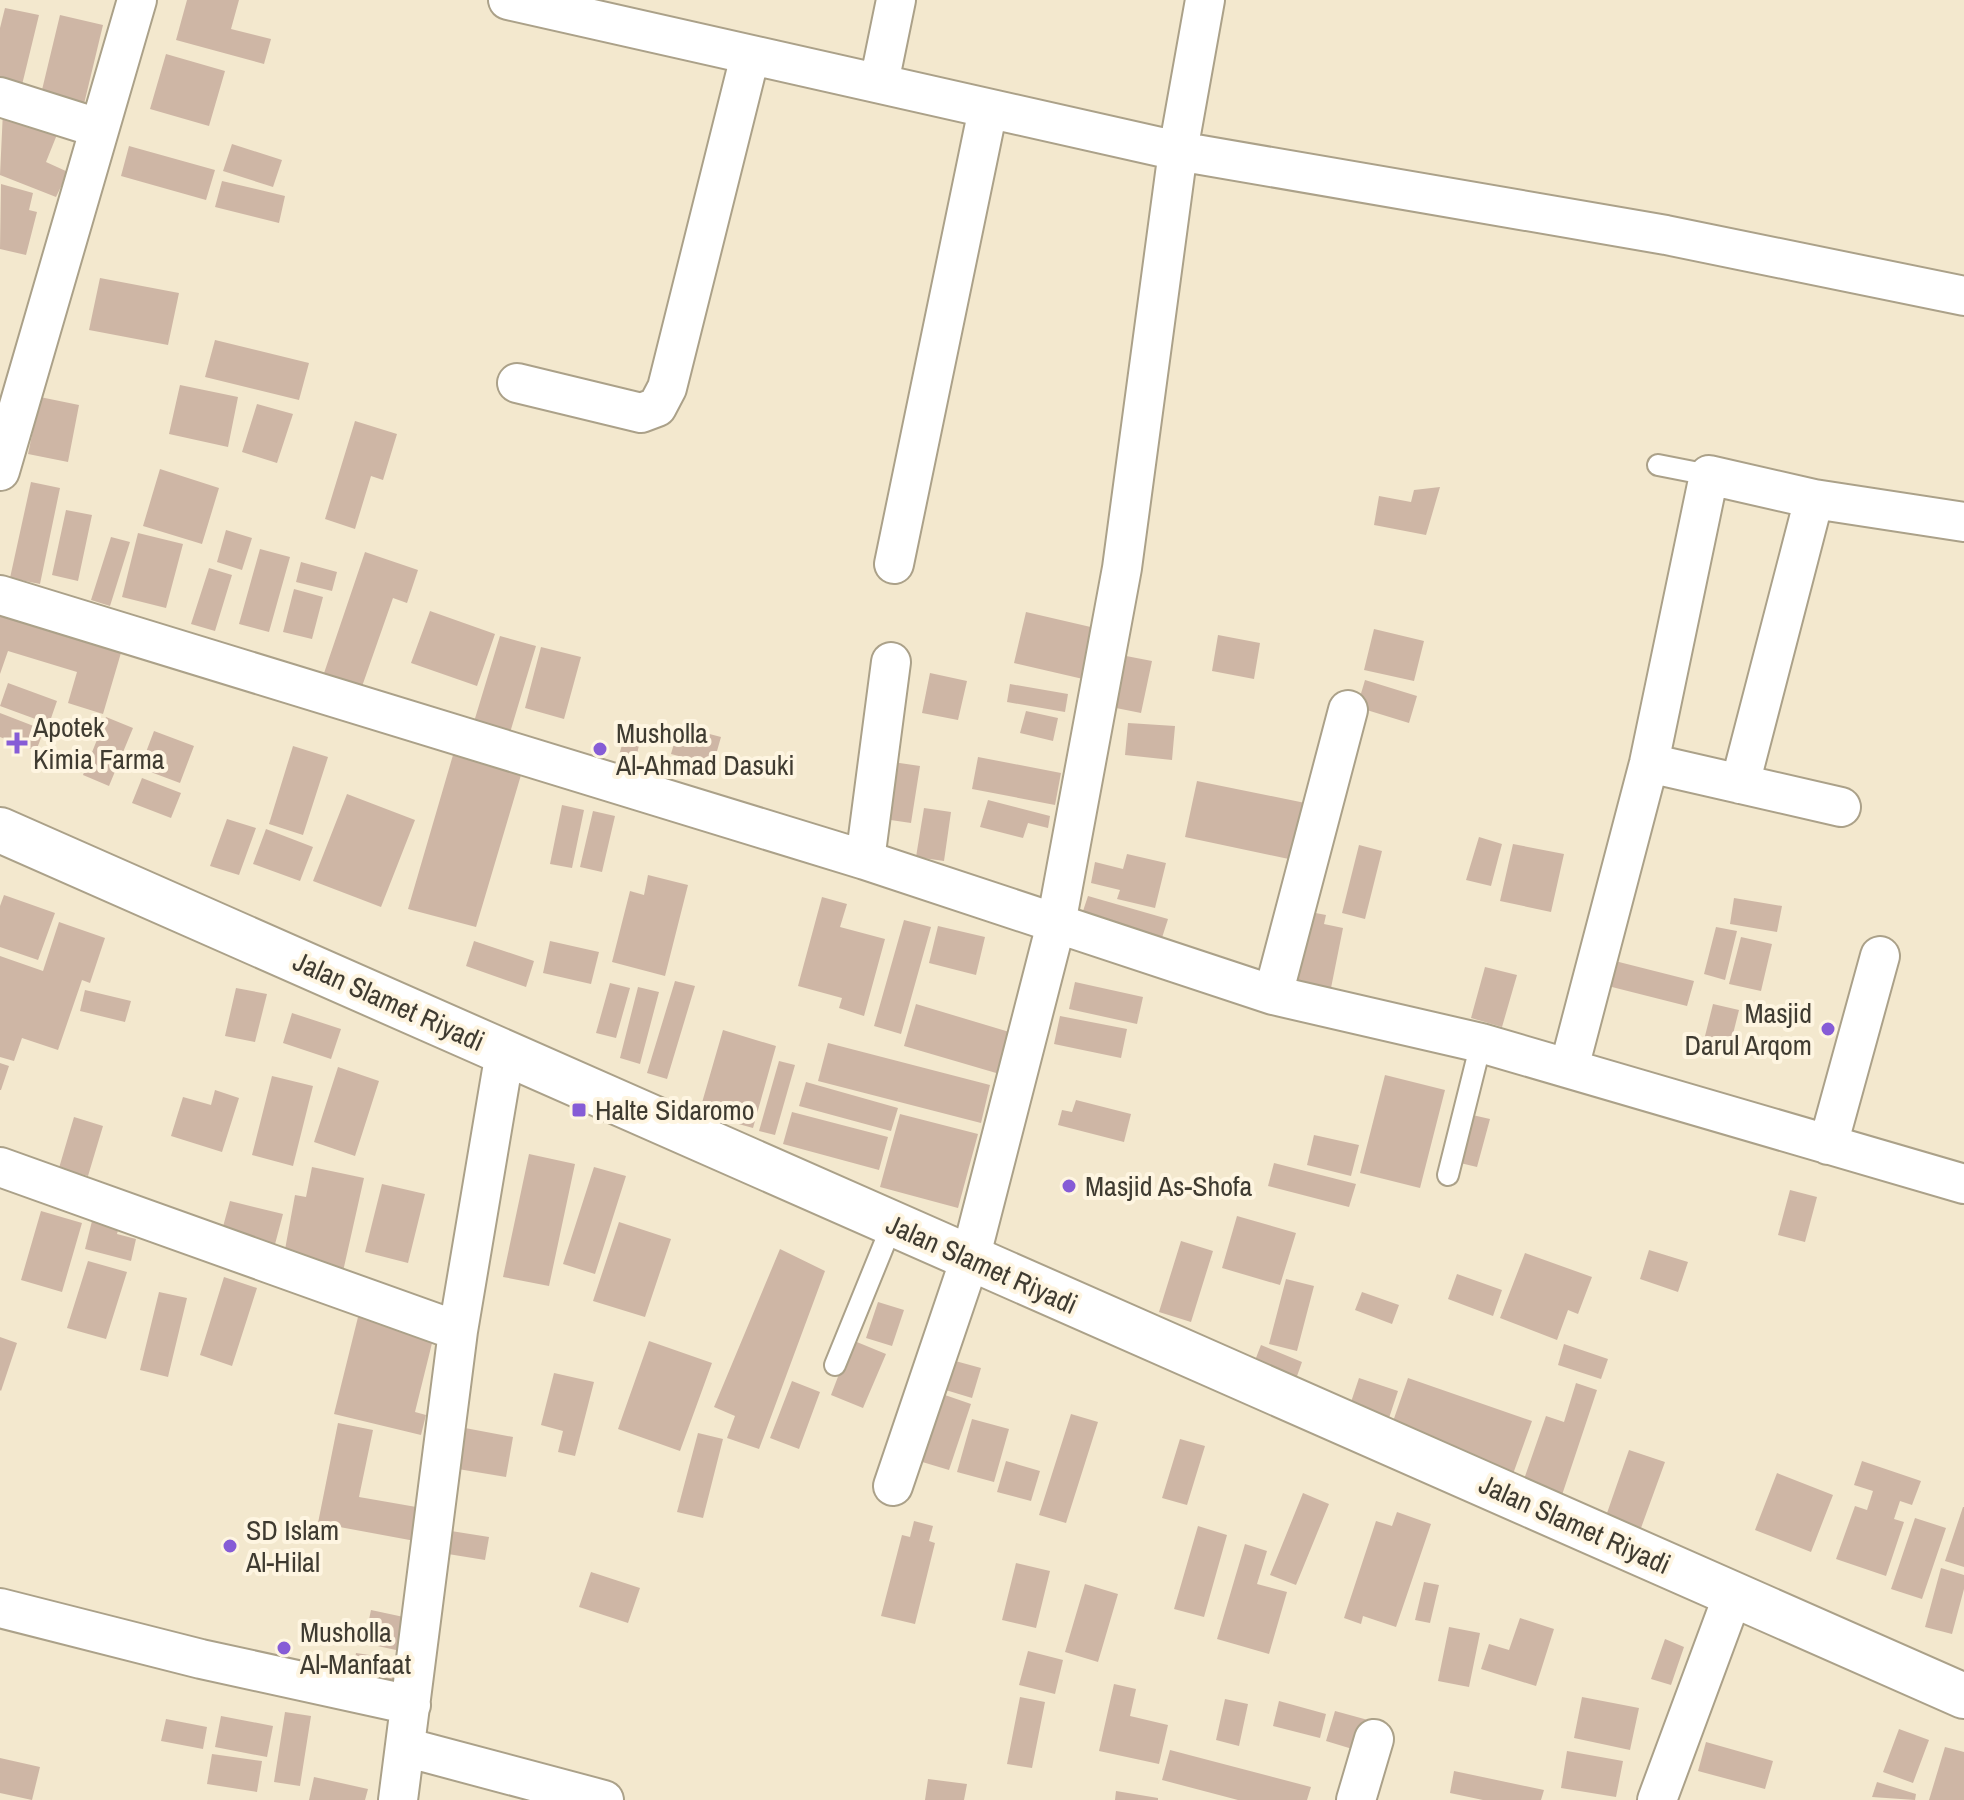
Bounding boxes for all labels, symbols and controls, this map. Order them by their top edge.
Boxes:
place label: Apotek Kimia Farma [32,708,165,778]
place label: Musholla Al-Ahmad Dasuki [615,714,795,784]
marker: Apotek Kimia Farma [8,734,26,752]
marker: Musholla Al-Ahmad Dasuki [591,740,609,758]
street label: Jalan Slamet Riyadi [287,942,491,1060]
place label: Masjid Darul Arqom [1684,994,1812,1064]
marker: Masjid Darul Arqom [1819,1020,1837,1038]
place label: Halte Sidaromo [595,1091,755,1129]
marker: Halte Sidaromo [570,1101,588,1119]
place label: Masjid As-Shofa [1085,1167,1252,1205]
marker: Masjid As-Shofa [1060,1177,1078,1195]
street label: Jalan Slamet Riyadi [880,1205,1084,1323]
street label: Jalan Slamet Riyadi [1473,1465,1677,1583]
place label: SD Islam Al-Hilal [245,1511,339,1581]
marker: SD Islam Al-Hilal [221,1537,239,1555]
place label: Musholla Al-Manfaat [299,1613,411,1683]
marker: Musholla Al-Manfaat [275,1639,293,1657]

